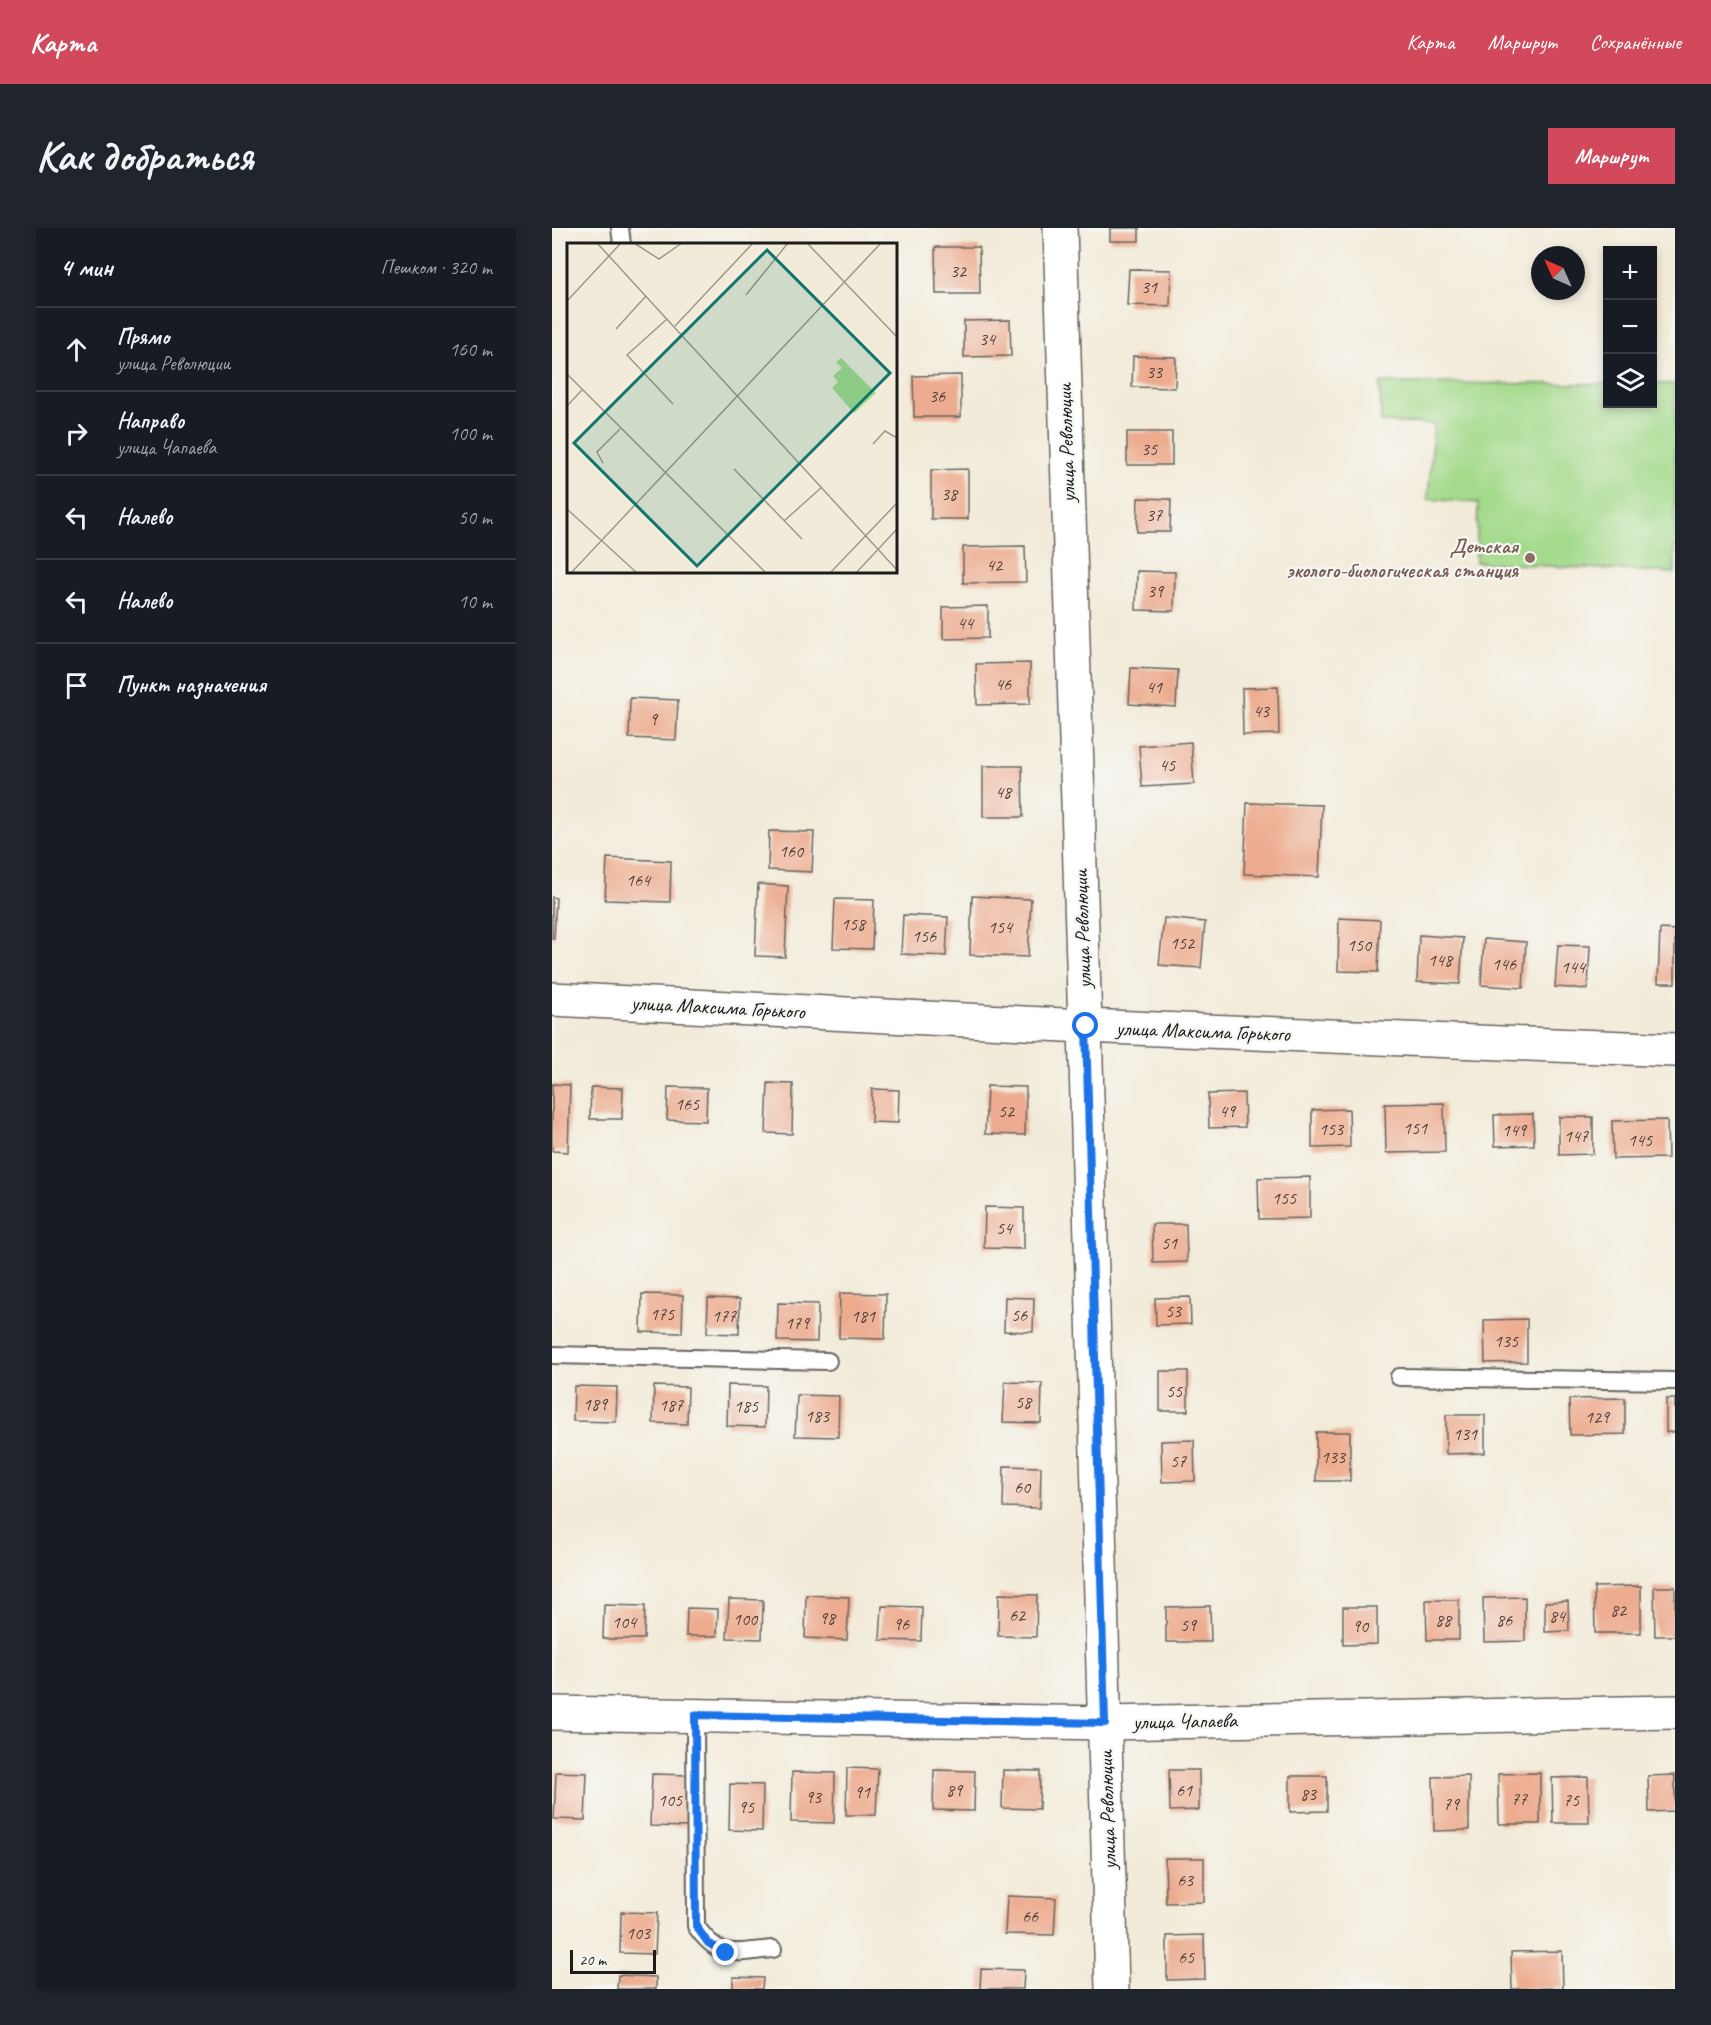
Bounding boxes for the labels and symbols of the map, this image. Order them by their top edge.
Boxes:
inset map [567,243,897,573]
north arrow [1531,246,1585,300]
house number: 32 [950,260,968,282]
house number: 31 [1141,276,1158,298]
house number: 34 [979,328,997,350]
house number: 33 [1146,361,1164,383]
street label: улица Революции [1051,381,1081,505]
house number: 36 [929,385,946,407]
house number: 35 [1141,438,1158,460]
house number: 38 [941,483,959,505]
house number: 37 [1146,504,1163,526]
place label: Детская эколого-биологическая станция [1287,533,1520,583]
marker: Детская эколого-биологическая станция [1523,551,1537,565]
house number: 42 [986,554,1004,576]
house number: 39 [1147,580,1165,602]
house number: 44 [957,612,975,634]
house number: 46 [995,673,1012,695]
house number: 41 [1146,676,1163,698]
house number: 43 [1253,700,1271,722]
house number: 9 [649,708,659,730]
house number: 45 [1159,754,1176,776]
house number: 48 [995,781,1013,803]
house number: 160 [779,840,805,862]
street label: улица Революции [1067,867,1097,991]
house number: 164 [626,869,652,891]
house number: 158 [841,913,867,935]
house number: 154 [988,916,1014,938]
house number: 156 [912,925,937,947]
house number: 152 [1170,932,1196,954]
house number: 150 [1347,934,1373,956]
house number: 148 [1428,949,1454,971]
house number: 146 [1492,953,1517,975]
house number: 144 [1561,956,1587,978]
street label: улица Максима Горького [628,989,807,1025]
route start [1072,1012,1098,1038]
street label: улица Максима Горького [1114,1015,1292,1047]
house number: 165 [675,1093,700,1115]
house number: 52 [998,1100,1016,1122]
house number: 49 [1219,1100,1237,1122]
house number: 151 [1403,1117,1428,1139]
house number: 153 [1319,1118,1345,1140]
house number: 149 [1502,1119,1528,1141]
house number: 147 [1564,1125,1589,1147]
house number: 145 [1628,1129,1653,1151]
house number: 155 [1272,1187,1297,1209]
house number: 54 [996,1217,1014,1239]
house number: 51 [1161,1232,1178,1254]
house number: 53 [1165,1300,1183,1322]
house number: 175 [650,1303,675,1325]
house number: 56 [1011,1304,1028,1326]
house number: 177 [712,1305,737,1327]
house number: 181 [851,1305,876,1327]
house number: 179 [785,1312,811,1334]
house number: 135 [1494,1330,1519,1352]
house number: 55 [1166,1380,1183,1402]
house number: 58 [1015,1391,1033,1413]
house number: 189 [583,1393,609,1415]
house number: 187 [659,1394,684,1416]
house number: 185 [734,1395,759,1417]
house number: 183 [805,1405,831,1427]
house number: 129 [1585,1406,1611,1428]
house number: 131 [1453,1423,1478,1445]
house number: 133 [1321,1446,1347,1468]
house number: 57 [1170,1450,1187,1472]
house number: 60 [1014,1476,1032,1498]
house number: 82 [1610,1599,1628,1621]
house number: 62 [1009,1604,1027,1626]
house number: 84 [1549,1605,1567,1627]
house number: 98 [819,1607,837,1629]
house number: 100 [733,1608,759,1630]
house number: 88 [1435,1609,1453,1631]
house number: 86 [1496,1609,1513,1631]
house number: 104 [612,1611,638,1633]
house number: 96 [893,1613,910,1635]
house number: 59 [1180,1614,1198,1636]
house number: 90 [1352,1615,1370,1637]
street label: улица Чапаева [1131,1707,1239,1735]
street label: улица Революции [1092,1748,1122,1872]
house number: 89 [946,1779,964,1801]
house number: 61 [1176,1779,1193,1801]
house number: 91 [854,1781,871,1803]
house number: 83 [1300,1783,1318,1805]
house number: 93 [805,1786,823,1808]
house number: 77 [1511,1788,1528,1810]
house number: 105 [658,1789,683,1811]
house number: 75 [1563,1789,1580,1811]
house number: 79 [1443,1793,1461,1815]
house number: 95 [738,1796,755,1818]
house number: 63 [1177,1869,1195,1891]
house number: 66 [1022,1905,1039,1927]
house number: 103 [626,1922,652,1944]
route end [712,1939,738,1965]
house number: 65 [1178,1946,1195,1968]
scale bar [570,1947,656,1974]

